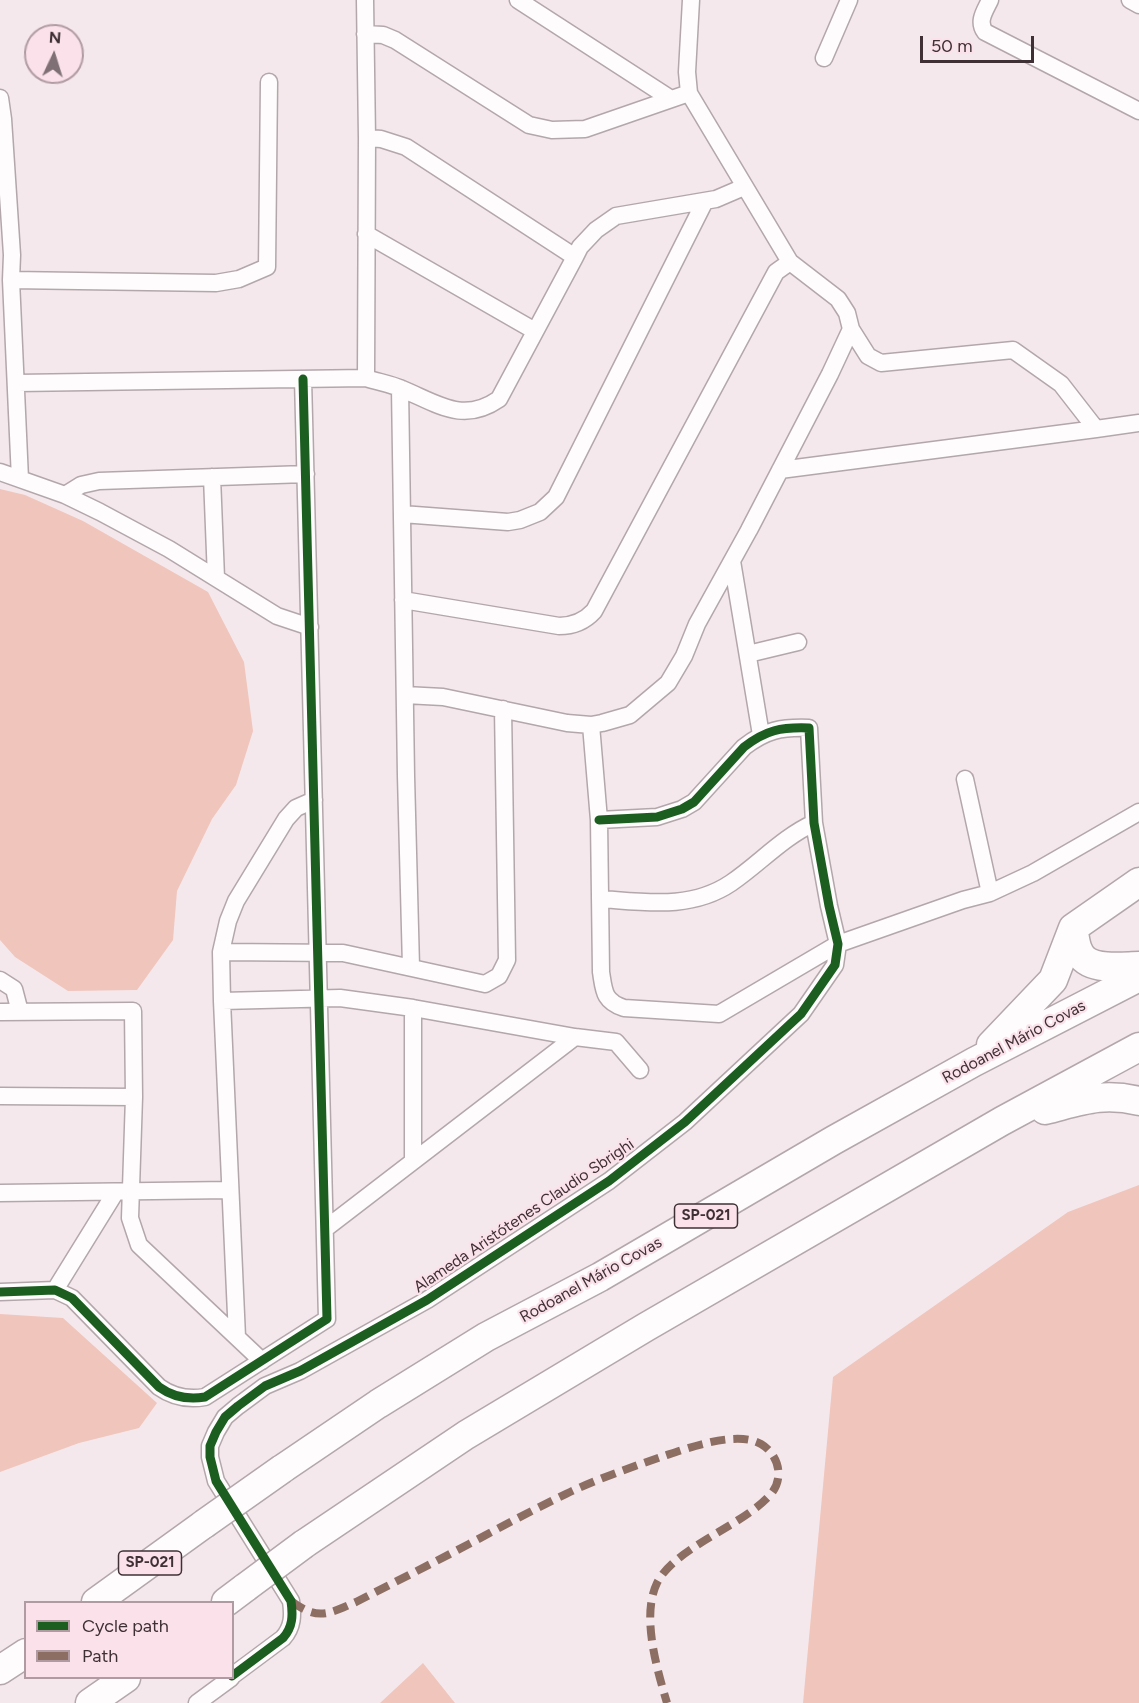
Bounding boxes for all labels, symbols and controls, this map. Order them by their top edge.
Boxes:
north arrow [24,24,84,84]
scale bar [923,24,1037,62]
text: N [48,28,62,47]
text: 50 m [931,35,973,57]
street label: Rodoanel Mário Covas [939,996,1089,1088]
street label: Alameda Aristótenes Claudio Sbrighi [410,1135,638,1297]
road number: SP-021 [674,1204,738,1228]
street label: Rodoanel Mário Covas [517,1233,665,1327]
road number: SP-021 [118,1551,182,1575]
legend [24,1601,234,1679]
text: Cycle path [82,1615,169,1637]
text: Path [82,1645,118,1667]

